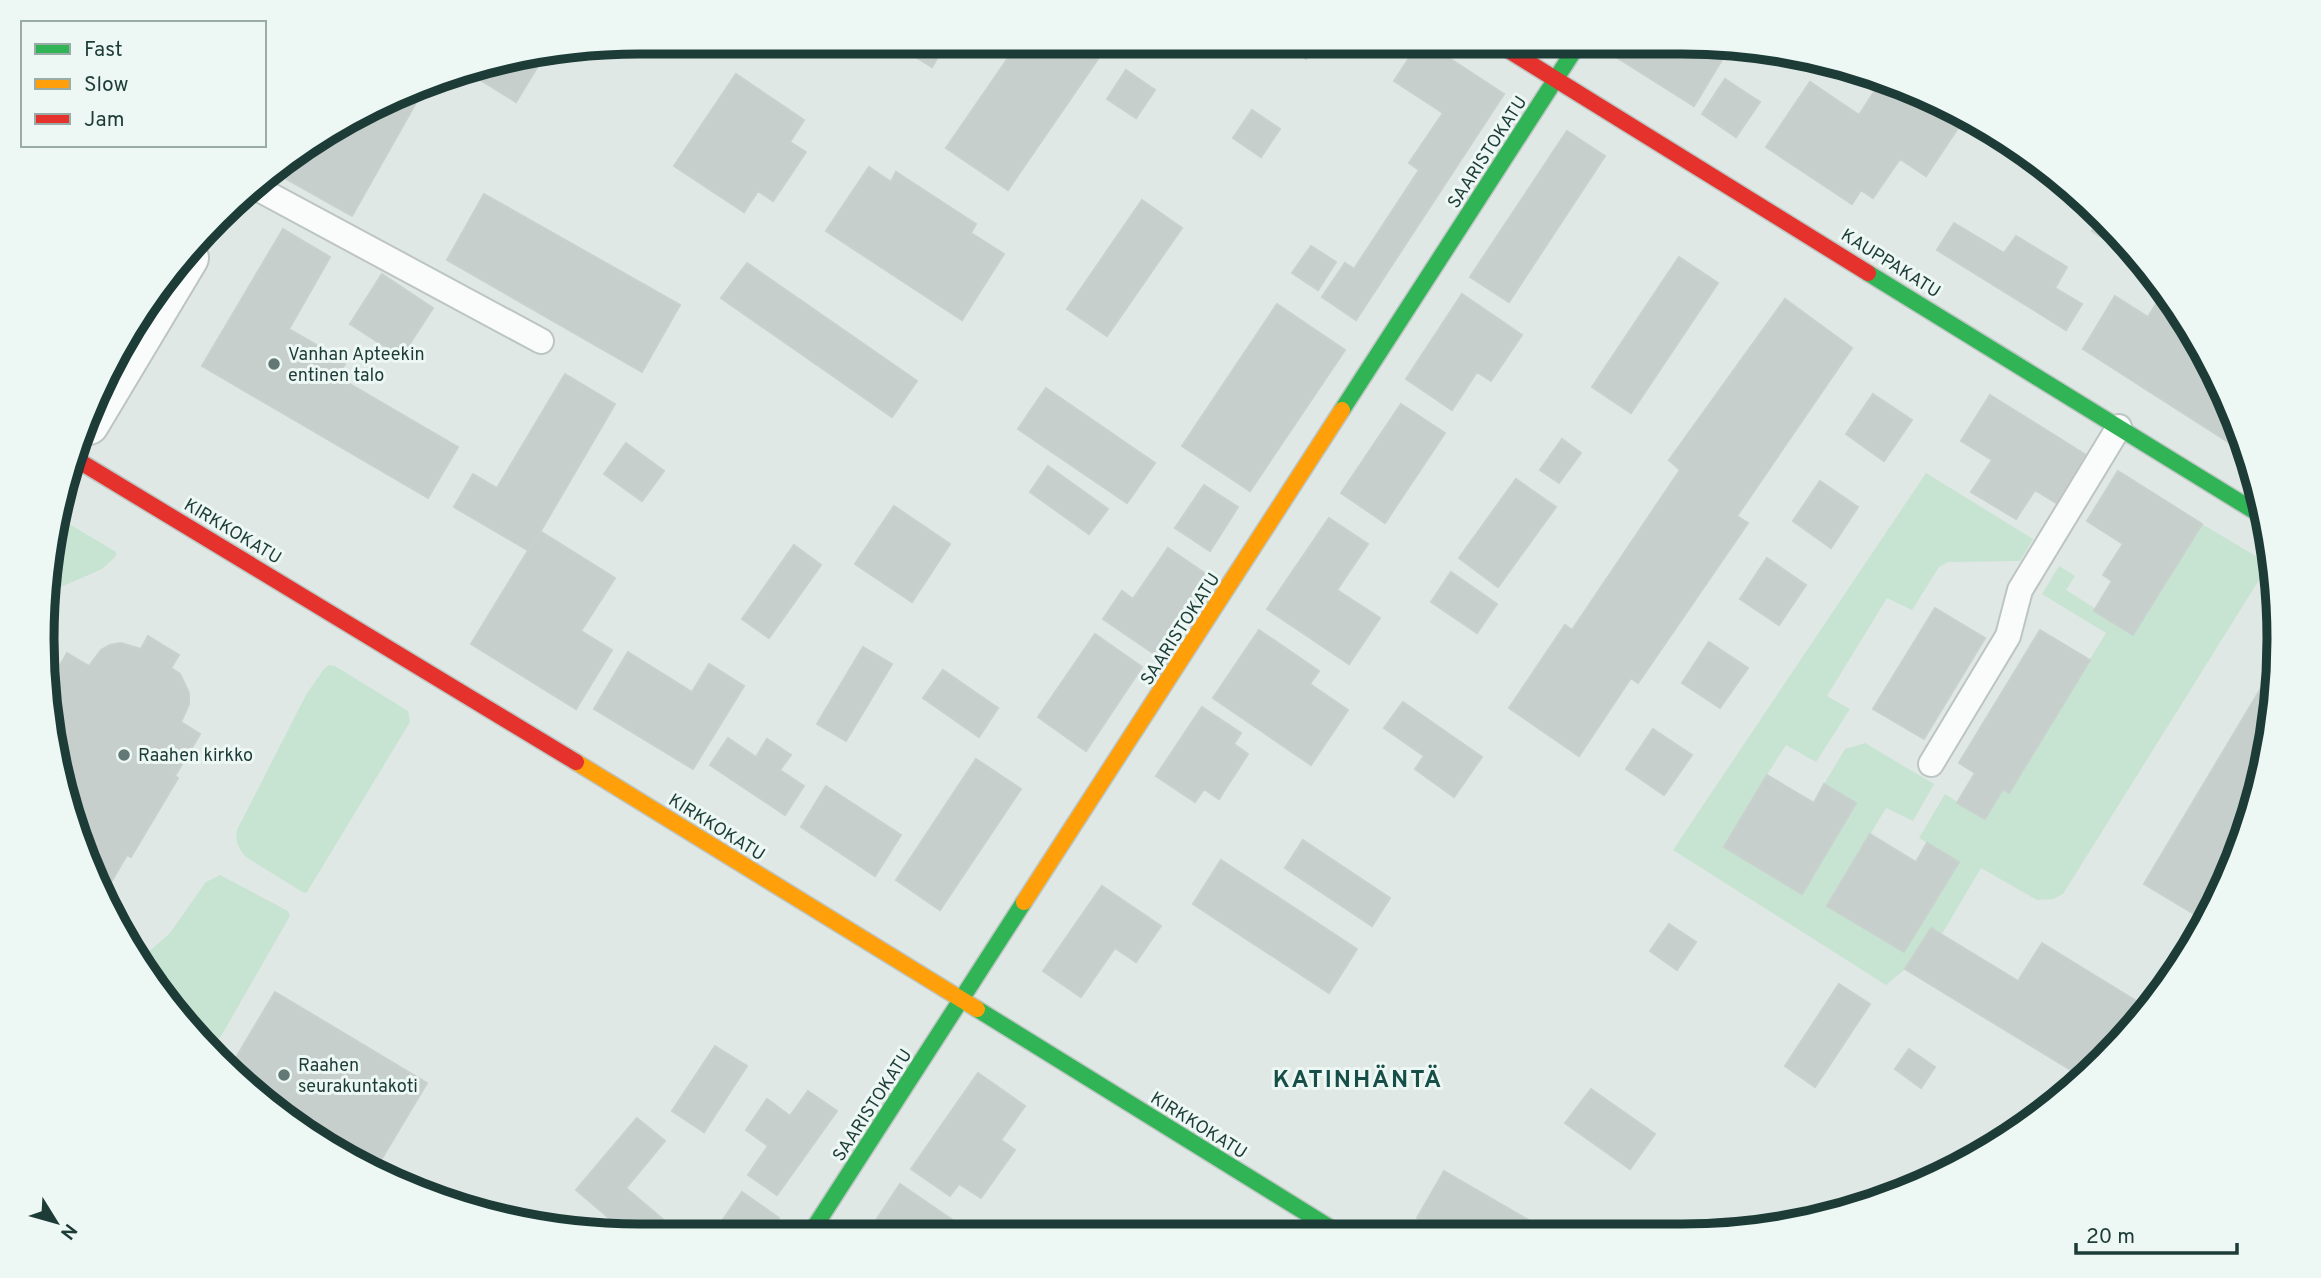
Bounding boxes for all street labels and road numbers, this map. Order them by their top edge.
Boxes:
street label: SAARISTOKATU [1443,92,1533,213]
street label: KAUPPAKATU [1836,225,1944,304]
street label: KIRKKOKATU [179,494,285,570]
street label: SAARISTOKATU [1136,569,1226,690]
street label: KIRKKOKATU [664,789,769,867]
street label: SAARISTOKATU [828,1045,918,1166]
street label: KIRKKOKATU [1146,1087,1251,1165]

